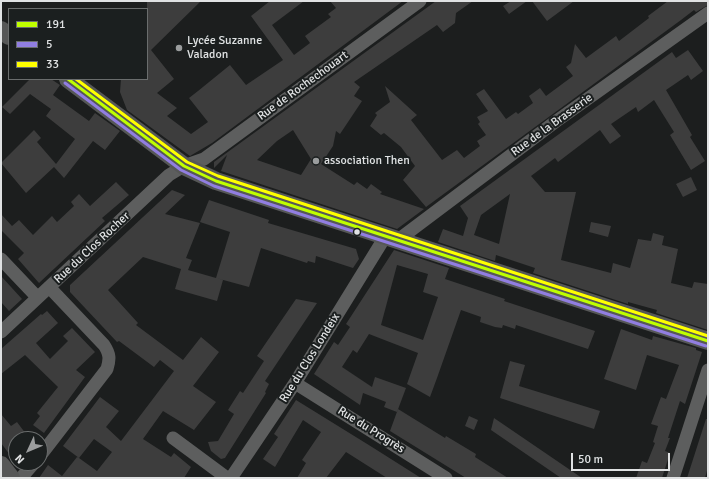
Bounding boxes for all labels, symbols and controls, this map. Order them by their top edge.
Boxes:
legend [8,8,148,80]
text: 191 [46,17,65,32]
place label: Lycée Suzanne Valadon [187,34,262,62]
text: 5 [46,37,52,52]
marker: Lycée Suzanne Valadon [174,43,184,53]
street label: Rue de Rochechouart [255,48,351,124]
text: 33 [46,57,59,72]
street label: Rue de la Brasserie [508,91,596,159]
place label: association Then [324,154,410,168]
marker: association Then [311,156,321,166]
street label: Rue du Clos Rocher [51,209,133,287]
unlabelled marker [352,227,362,237]
street label: Rue du Clos Londeix [277,311,343,405]
street label: Rue du Progrès [335,404,407,456]
north arrow [8,431,48,471]
scale bar [573,445,672,471]
text: N [12,452,27,466]
text: 50 m [578,452,603,467]

